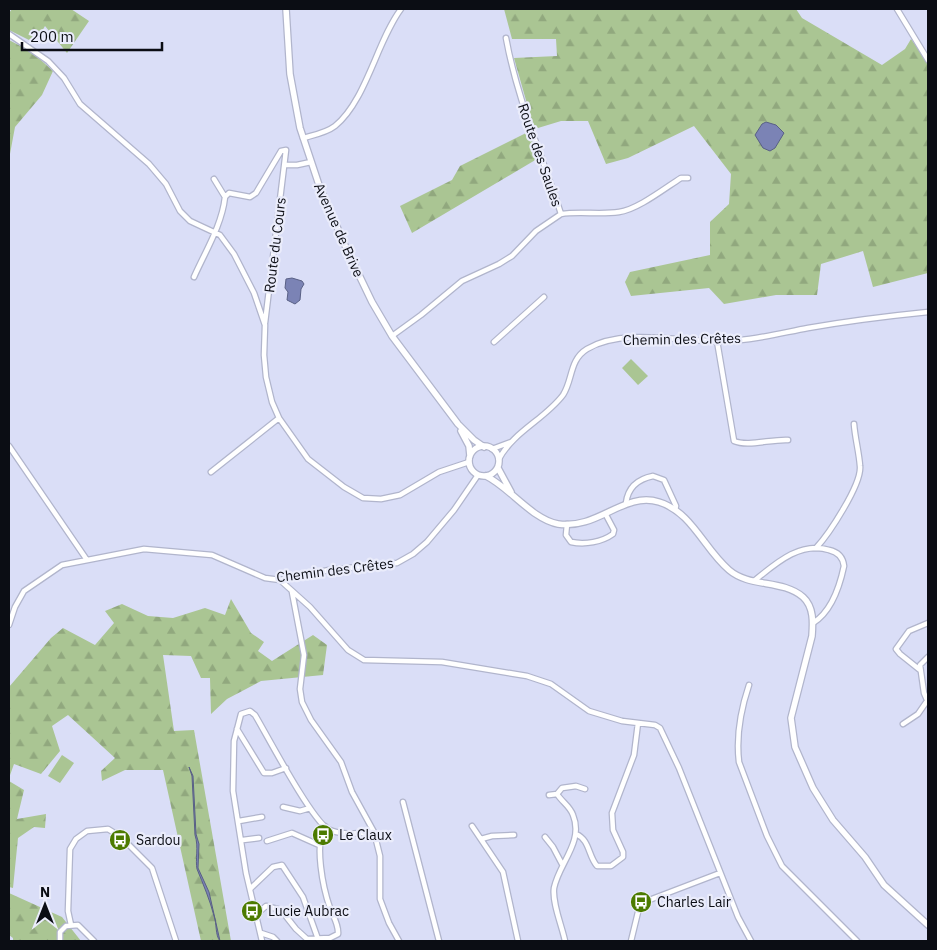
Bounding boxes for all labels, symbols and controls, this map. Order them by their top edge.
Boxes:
scale bar [22,20,162,52]
text: 200 m [30,27,74,46]
street label: Route des Saules [514,101,566,209]
street label: Avenue de Brive [310,180,368,280]
street label: Route du Cours [260,196,290,294]
street label: Chemin des Crêtes [623,329,741,349]
street label: Chemin des Crêtes [275,554,395,586]
bus stop icon: Le Claux [311,823,335,847]
place label: Le Claux [339,826,392,844]
bus stop icon: Sardou [108,828,132,852]
place label: Sardou [136,831,181,849]
north arrow [20,880,70,930]
text: N [40,883,50,901]
bus stop icon: Charles Lair [629,890,653,914]
place label: Charles Lair [657,893,731,911]
bus stop icon: Lucie Aubrac [240,899,264,923]
place label: Lucie Aubrac [268,902,349,920]

